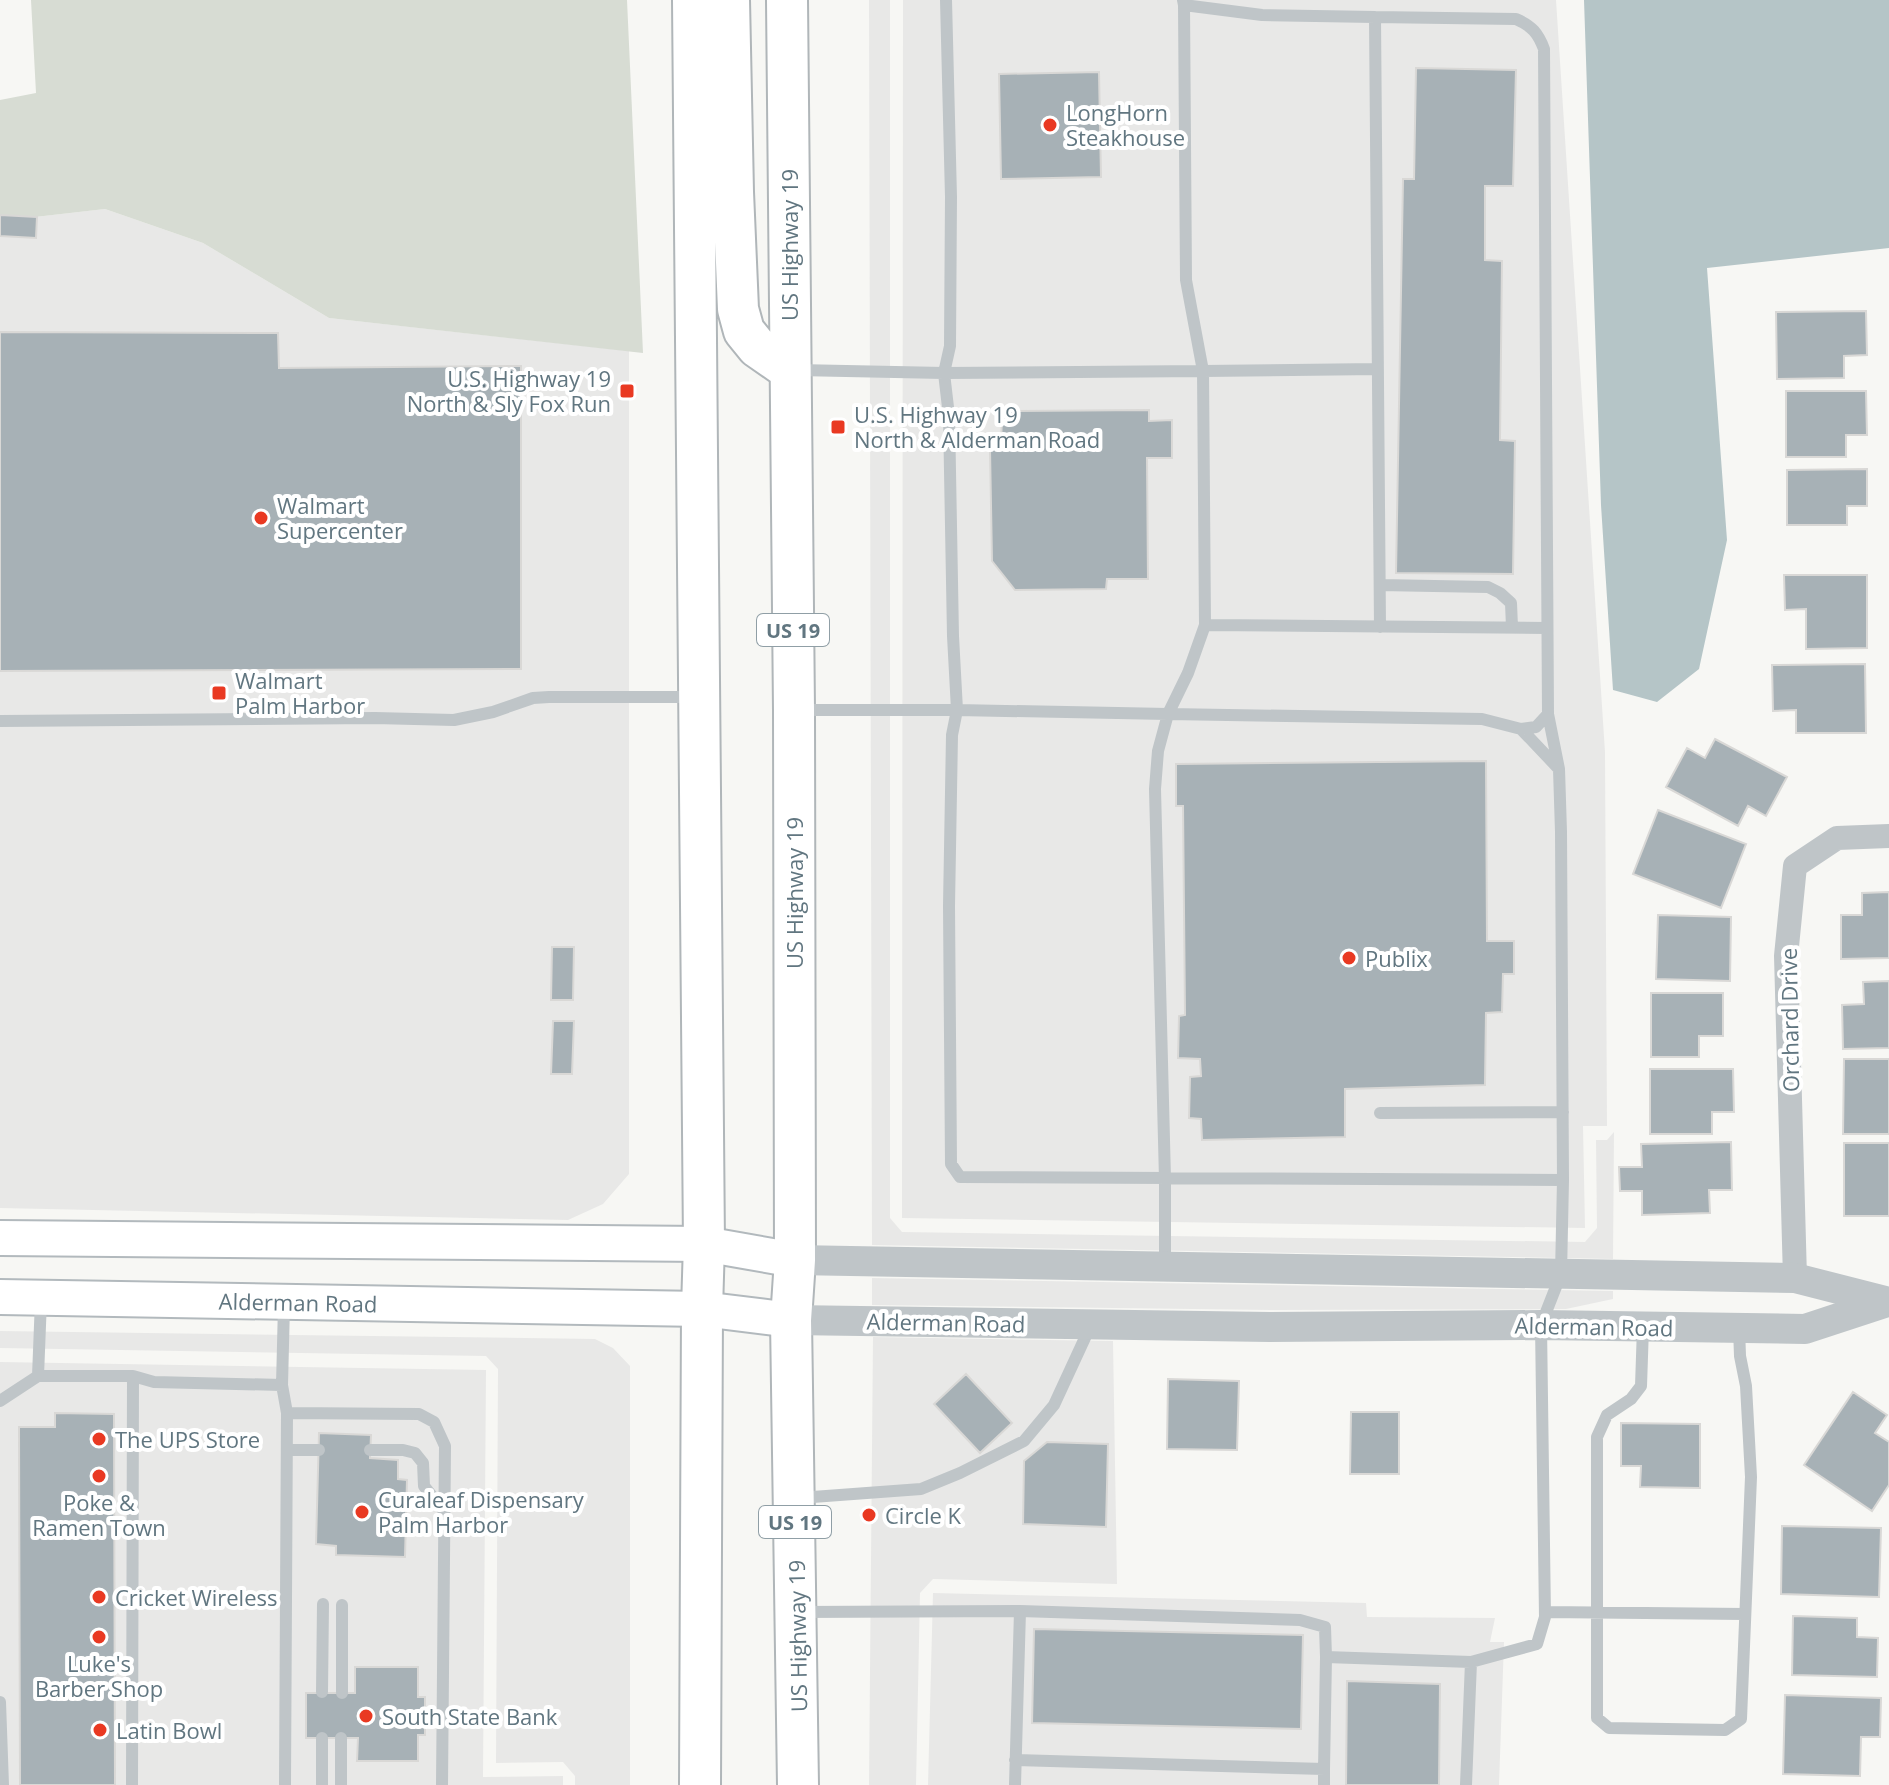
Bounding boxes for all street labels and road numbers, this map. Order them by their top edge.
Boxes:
street label: US Highway 19 [774,169,804,321]
road number: US 19 [757,614,829,646]
street label: US Highway 19 [779,817,809,969]
street label: Orchard Drive [1773,948,1805,1092]
street label: Alderman Road [218,1286,378,1318]
street label: Alderman Road [866,1306,1026,1338]
street label: Alderman Road [1514,1310,1674,1342]
road number: US 19 [759,1506,831,1538]
street label: US Highway 19 [781,1560,813,1712]

